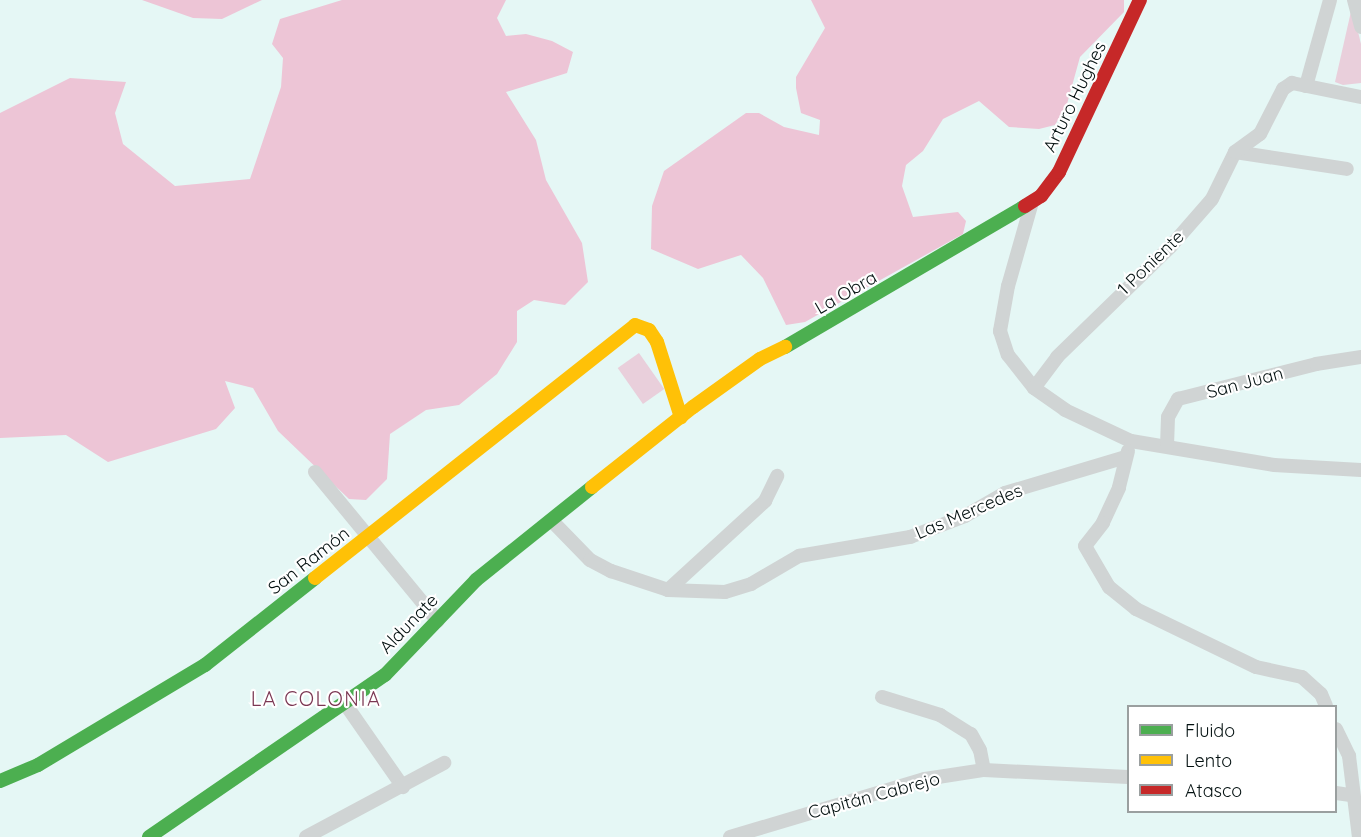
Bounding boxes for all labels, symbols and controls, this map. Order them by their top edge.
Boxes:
street label: Arturo Hughes [1039,38,1111,156]
street label: 1 Poniente [1113,226,1189,300]
street label: La Obra [811,267,881,319]
street label: San Juan [1204,362,1286,404]
street label: Las Mercedes [912,480,1026,544]
street label: San Ramón [264,523,354,599]
street label: Aldunate [375,590,443,658]
district label: LA COLONIA [251,686,381,710]
legend [1127,705,1337,813]
text: Fluido [1185,719,1235,742]
text: Lento [1185,749,1232,772]
street label: Capitán Cabrejo [806,768,942,824]
text: Atasco [1185,779,1242,802]

